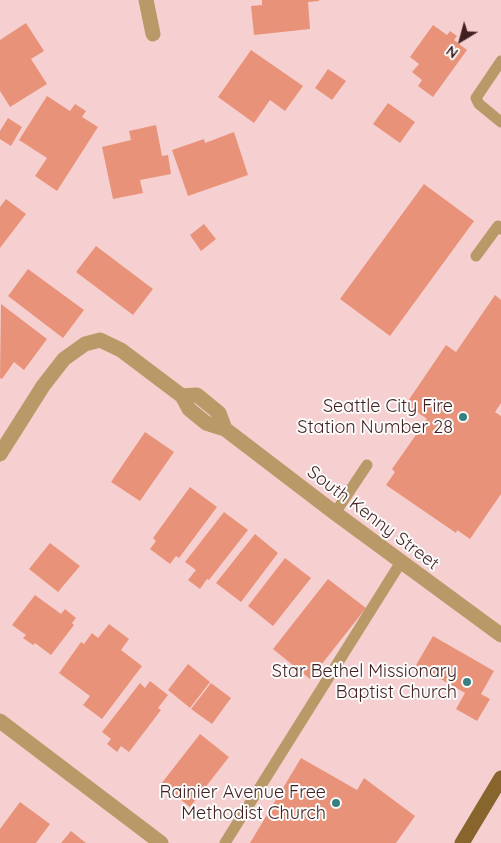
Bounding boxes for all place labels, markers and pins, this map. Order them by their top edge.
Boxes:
place label: Seattle City Fire Station Number 28 [297,396,453,438]
marker: Seattle City Fire Station Number 28 [457,411,469,423]
place label: Star Bethel Missionary Baptist Church [272,661,457,704]
marker: Star Bethel Missionary Baptist Church [461,676,473,688]
place label: Rainier Avenue Free Methodist Church [159,782,326,824]
marker: Rainier Avenue Free Methodist Church [330,797,342,809]

